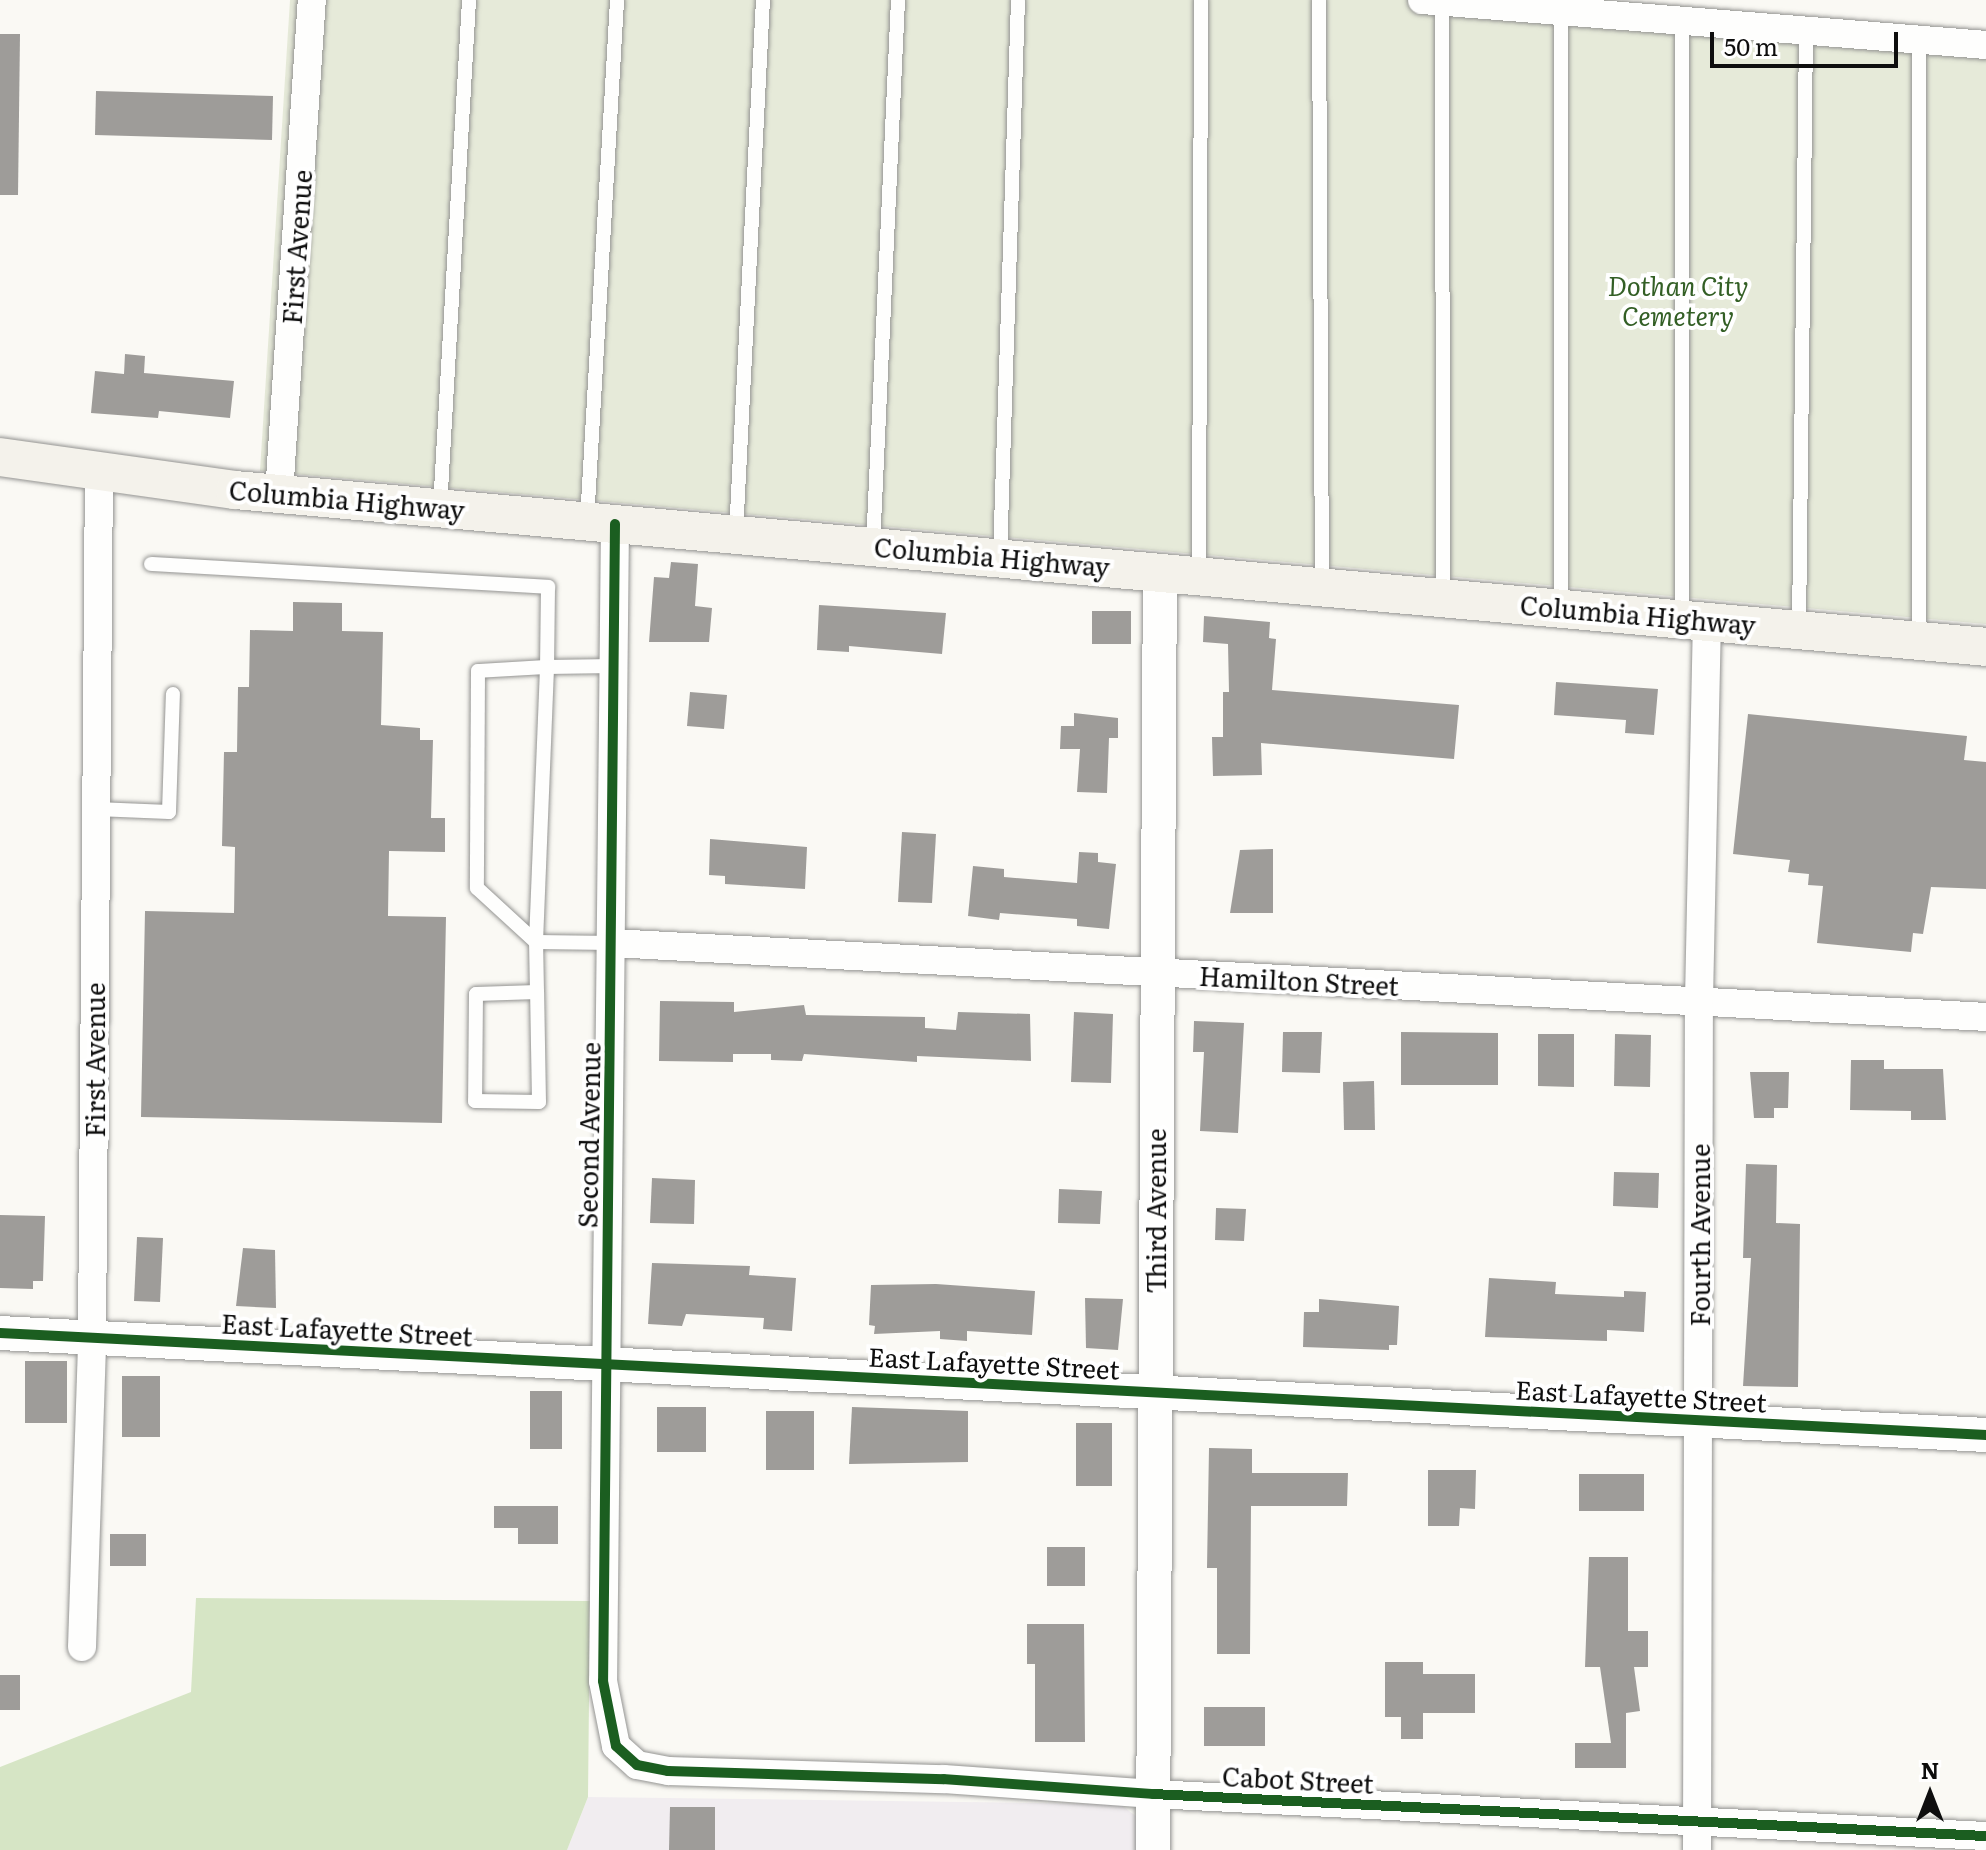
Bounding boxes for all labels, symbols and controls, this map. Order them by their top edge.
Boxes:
scale bar [1714,16,1902,66]
text: 50 m [1724,28,1778,63]
street label: First Avenue [275,168,317,326]
park label: Dothan City Cemetery [1608,269,1748,330]
street label: Columbia Highway [228,473,466,525]
street label: Columbia Highway [873,530,1111,582]
street label: Columbia Highway [1519,588,1757,640]
street label: Hamilton Street [1198,959,1400,1001]
street label: First Avenue [78,982,110,1138]
street label: Second Avenue [571,1042,605,1228]
street label: Third Avenue [1139,1128,1171,1294]
street label: Fourth Avenue [1683,1143,1715,1327]
street label: East Lafayette Street [220,1307,474,1351]
street label: East Lafayette Street [867,1340,1121,1384]
street label: East Lafayette Street [1514,1373,1768,1417]
text: N [1921,1753,1939,1786]
north arrow [1890,1754,1970,1834]
street label: Cabot Street [1221,1759,1375,1799]

